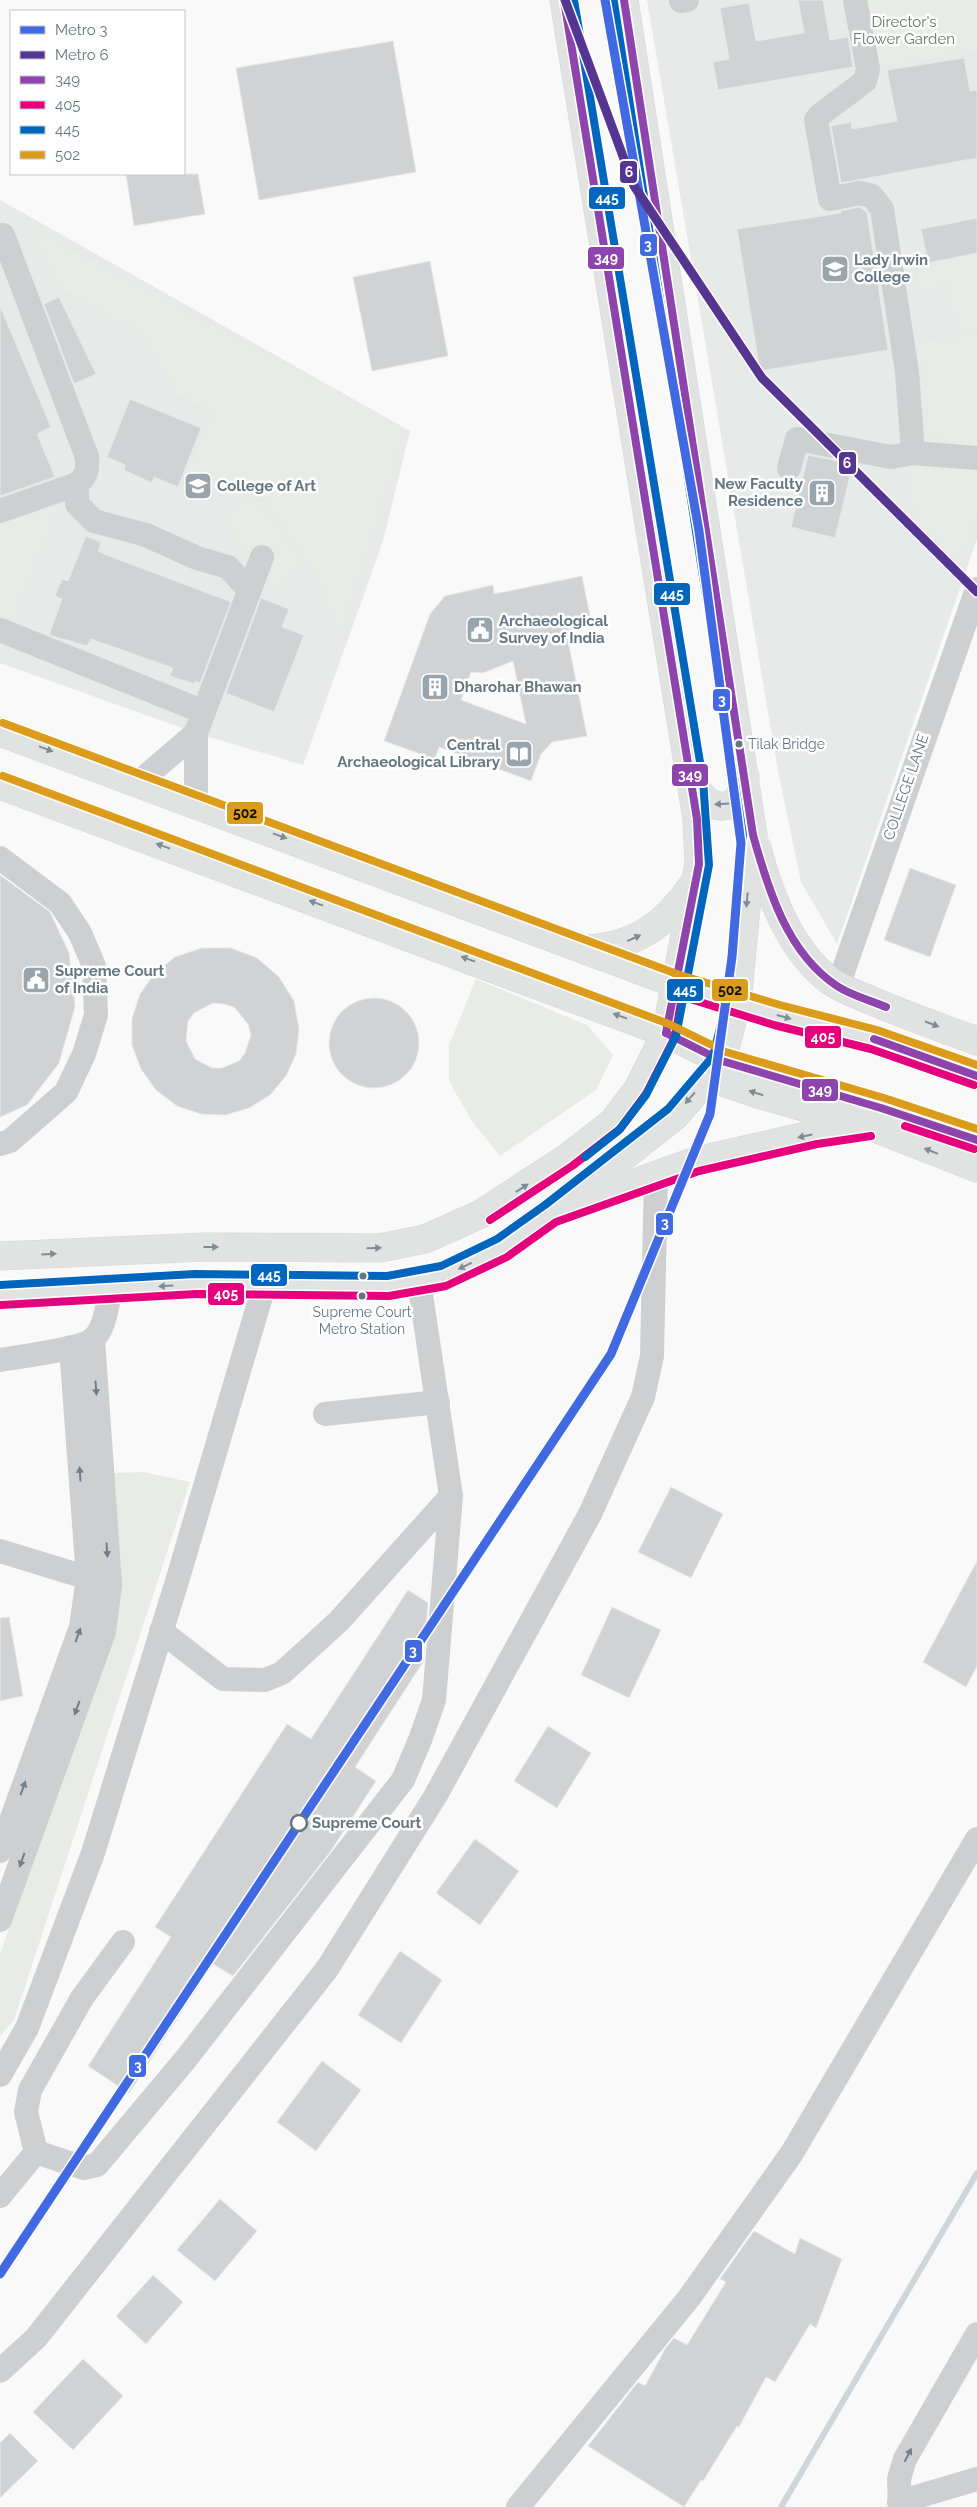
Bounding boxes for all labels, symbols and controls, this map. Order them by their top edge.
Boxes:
legend [10,10,185,175]
park label: Director's Flower Garden [853,13,955,48]
text: Metro 3 [55,21,108,39]
text: Metro 6 [55,46,109,64]
text: 349 [55,71,80,89]
text: 405 [55,96,81,114]
text: 445 [55,121,80,139]
text: 502 [55,146,80,164]
line badge: 6 [619,160,638,184]
text: 6 [625,164,633,180]
line badge: 445 [588,186,626,210]
text: 445 [595,190,619,206]
line badge: 3 [639,233,658,257]
text: 3 [644,237,652,253]
line badge: 349 [587,246,625,270]
text: 349 [594,250,618,266]
place label: Lady Irwin College [854,251,928,286]
school or university icon: Lady Irwin College [820,254,850,284]
line badge: 6 [838,451,857,475]
text: 6 [843,455,851,471]
school or university icon: College of Art [183,471,213,501]
place label: New Faculty Residence [714,475,804,510]
place label: College of Art [217,477,316,495]
building icon: New Faculty Residence [807,478,837,508]
line badge: 445 [653,582,691,606]
text: 445 [660,586,684,602]
place label: Archaeological Survey of India [499,612,608,647]
public building icon: Archaeological Survey of India [465,615,495,645]
building icon: Dharohar Bhawan [420,672,450,702]
place label: Dharohar Bhawan [454,678,582,696]
line badge: 3 [712,688,731,712]
text: 3 [718,692,726,708]
street label: COLLEGE LANE [879,732,933,842]
place label: Central Archaeological Library [337,736,501,771]
place label: Tilak Bridge [748,736,825,752]
library icon: Central Archaeological Library [504,739,534,769]
marker: Tilak Bridge [734,739,744,749]
one-way arrow [38,746,53,753]
line badge: 349 [671,763,709,787]
text: 349 [678,767,702,783]
line badge: 502 [226,801,264,825]
one-way arrow [714,801,730,809]
text: 502 [233,805,257,821]
one-way arrow [273,832,288,840]
one-way arrow [156,842,171,849]
one-way arrow [743,893,751,909]
one-way arrow [308,899,323,906]
one-way arrow [627,934,641,942]
one-way arrow [460,955,475,963]
place label: Supreme Court of India [55,962,165,997]
public building icon: Supreme Court of India [21,965,51,995]
line badge: 445 [666,978,704,1002]
line badge: 502 [711,978,749,1002]
text: 445 [673,982,697,998]
text: 502 [718,982,742,998]
one-way arrow [612,1012,627,1020]
one-way arrow [777,1013,792,1021]
one-way arrow [924,1021,939,1028]
line badge: 405 [804,1025,842,1049]
text: 405 [811,1029,835,1045]
line badge: 349 [801,1078,839,1102]
text: 349 [808,1082,832,1098]
one-way arrow [749,1089,764,1097]
one-way arrow [684,1092,696,1104]
one-way arrow [797,1132,813,1140]
one-way arrow [924,1146,939,1154]
one-way arrow [515,1183,529,1192]
line badge: 3 [655,1212,674,1236]
text: 3 [661,1215,669,1231]
one-way arrow [203,1243,219,1251]
one-way arrow [366,1244,382,1252]
one-way arrow [41,1249,57,1257]
one-way arrow [458,1262,472,1270]
line badge: 445 [250,1263,288,1287]
text: 445 [257,1267,281,1283]
unlabelled marker [358,1271,368,1281]
one-way arrow [157,1282,173,1290]
line badge: 405 [207,1282,245,1306]
text: 405 [214,1286,238,1302]
marker: Supreme Court Metro Station [357,1291,367,1301]
place label: Supreme Court Metro Station [313,1304,412,1337]
one-way arrow [93,1380,101,1396]
one-way arrow [76,1466,84,1482]
one-way arrow [104,1542,112,1558]
one-way arrow [75,1628,82,1643]
line badge: 3 [404,1639,423,1663]
text: 3 [409,1643,417,1659]
one-way arrow [73,1700,80,1715]
one-way arrow [19,1780,27,1795]
marker: Supreme Court [290,1814,308,1832]
place label: Supreme Court [312,1814,422,1832]
one-way arrow [18,1853,25,1868]
line badge: 3 [128,2054,147,2078]
text: 3 [134,2058,142,2074]
one-way arrow [904,2448,912,2462]

